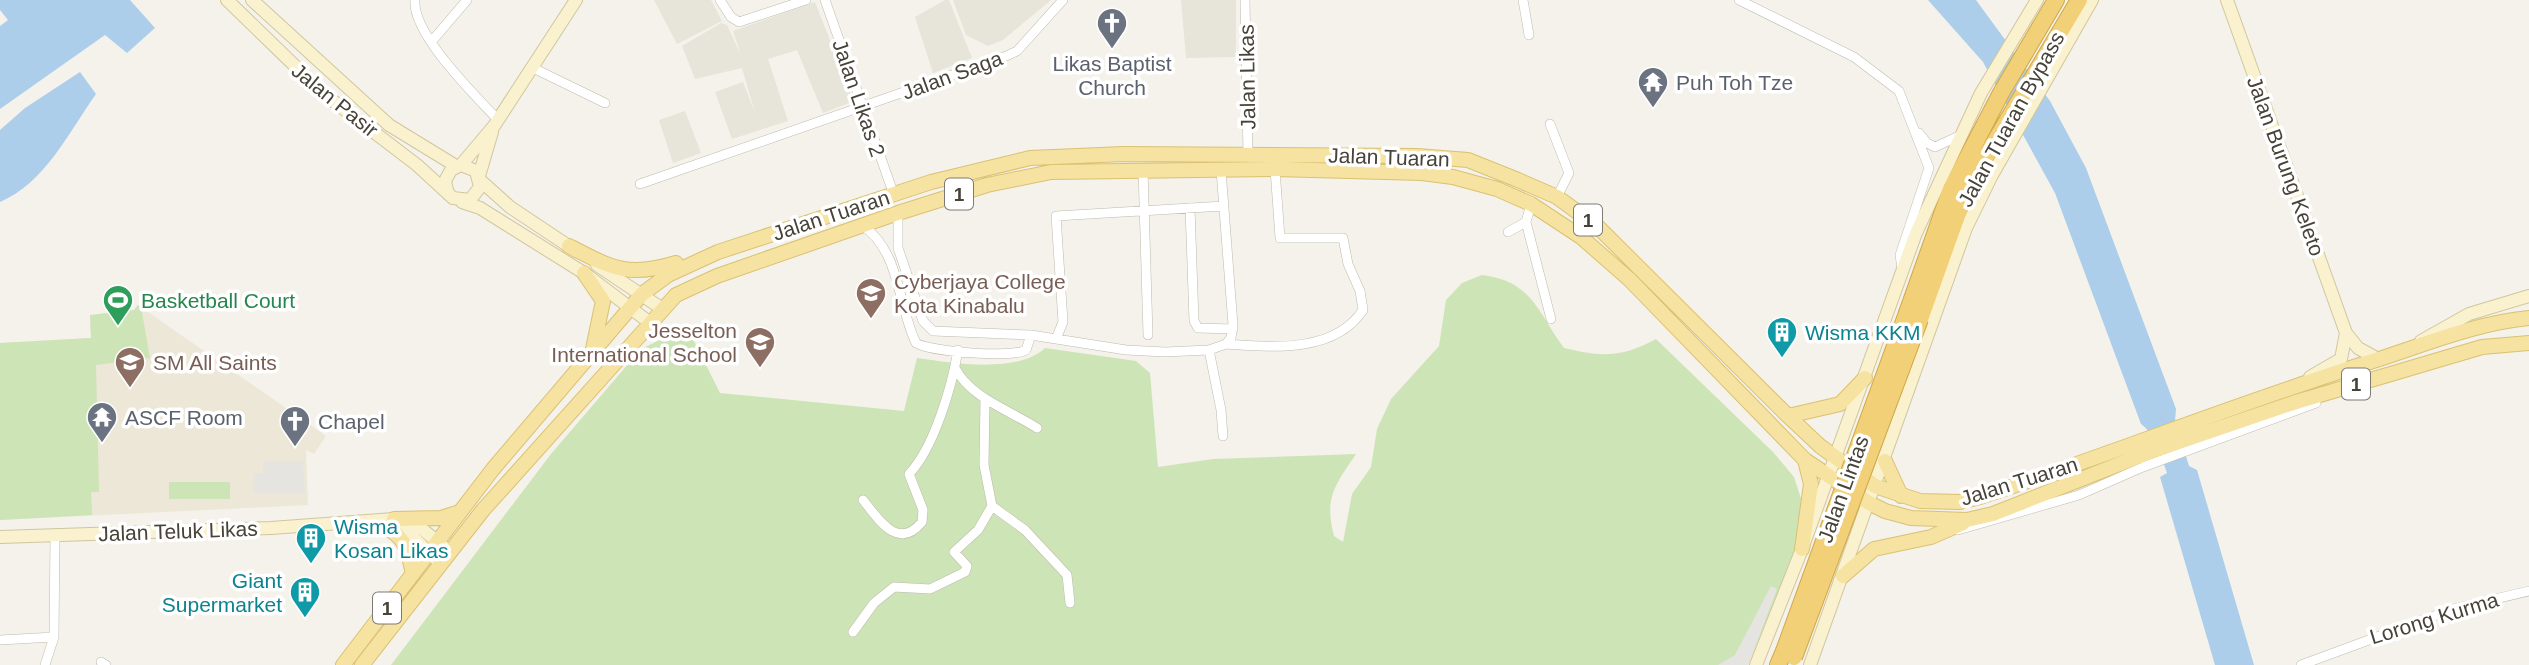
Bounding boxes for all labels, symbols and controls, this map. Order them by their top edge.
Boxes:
church icon: Likas Baptist Church [1095,6,1129,50]
street label: Jalan Likas [1235,24,1259,130]
street label: Jalan Tuaran Bypass [1953,28,2069,210]
street label: Jalan Likas 2 [828,36,890,160]
street label: Jalan Saga [899,46,1006,104]
place label: Likas Baptist Church [1052,52,1172,99]
street label: Jalan Pasir [287,58,383,142]
temple icon: Puh Toh Tze [1636,65,1670,109]
place label: Puh Toh Tze [1676,71,1793,94]
street label: Jalan Burung Keleto [2243,73,2329,259]
street label: Jalan Tuaran [1328,143,1450,171]
road number: 1 [945,178,973,210]
street label: Jalan Tuaran [770,185,892,245]
road number: 1 [1574,204,1602,235]
place label: Cyberjaya College Kota Kinabalu [894,270,1066,317]
school or university icon: Cyberjaya College Kota Kinabalu [854,276,888,320]
sports icon: Basketball Court [101,283,135,327]
place label: Basketball Court [141,289,295,312]
building icon: Wisma KKM [1765,315,1799,359]
place label: Jesselton International School [551,319,737,366]
place label: Wisma KKM [1805,321,1921,344]
school or university icon: Jesselton International School [743,325,777,369]
school or university icon: SM All Saints [113,345,147,389]
place label: SM All Saints [153,351,277,374]
road number: 1 [2342,368,2370,400]
temple icon: ASCF Room [85,400,119,444]
church icon: Chapel [278,404,312,448]
place label: ASCF Room [125,406,243,429]
place label: Chapel [318,410,385,433]
street label: Jalan Lintas [1813,432,1873,546]
street label: Jalan Tuaran [1958,452,2080,510]
place label: Wisma Kosan Likas [334,515,448,562]
street label: Jalan Teluk Likas [98,517,258,545]
building icon: Wisma Kosan Likas [294,521,328,565]
place label: Giant Supermarket [162,569,282,616]
building icon: Giant Supermarket [288,575,322,619]
street label: Lorong Kurma [2367,587,2501,648]
road number: 1 [373,593,401,624]

